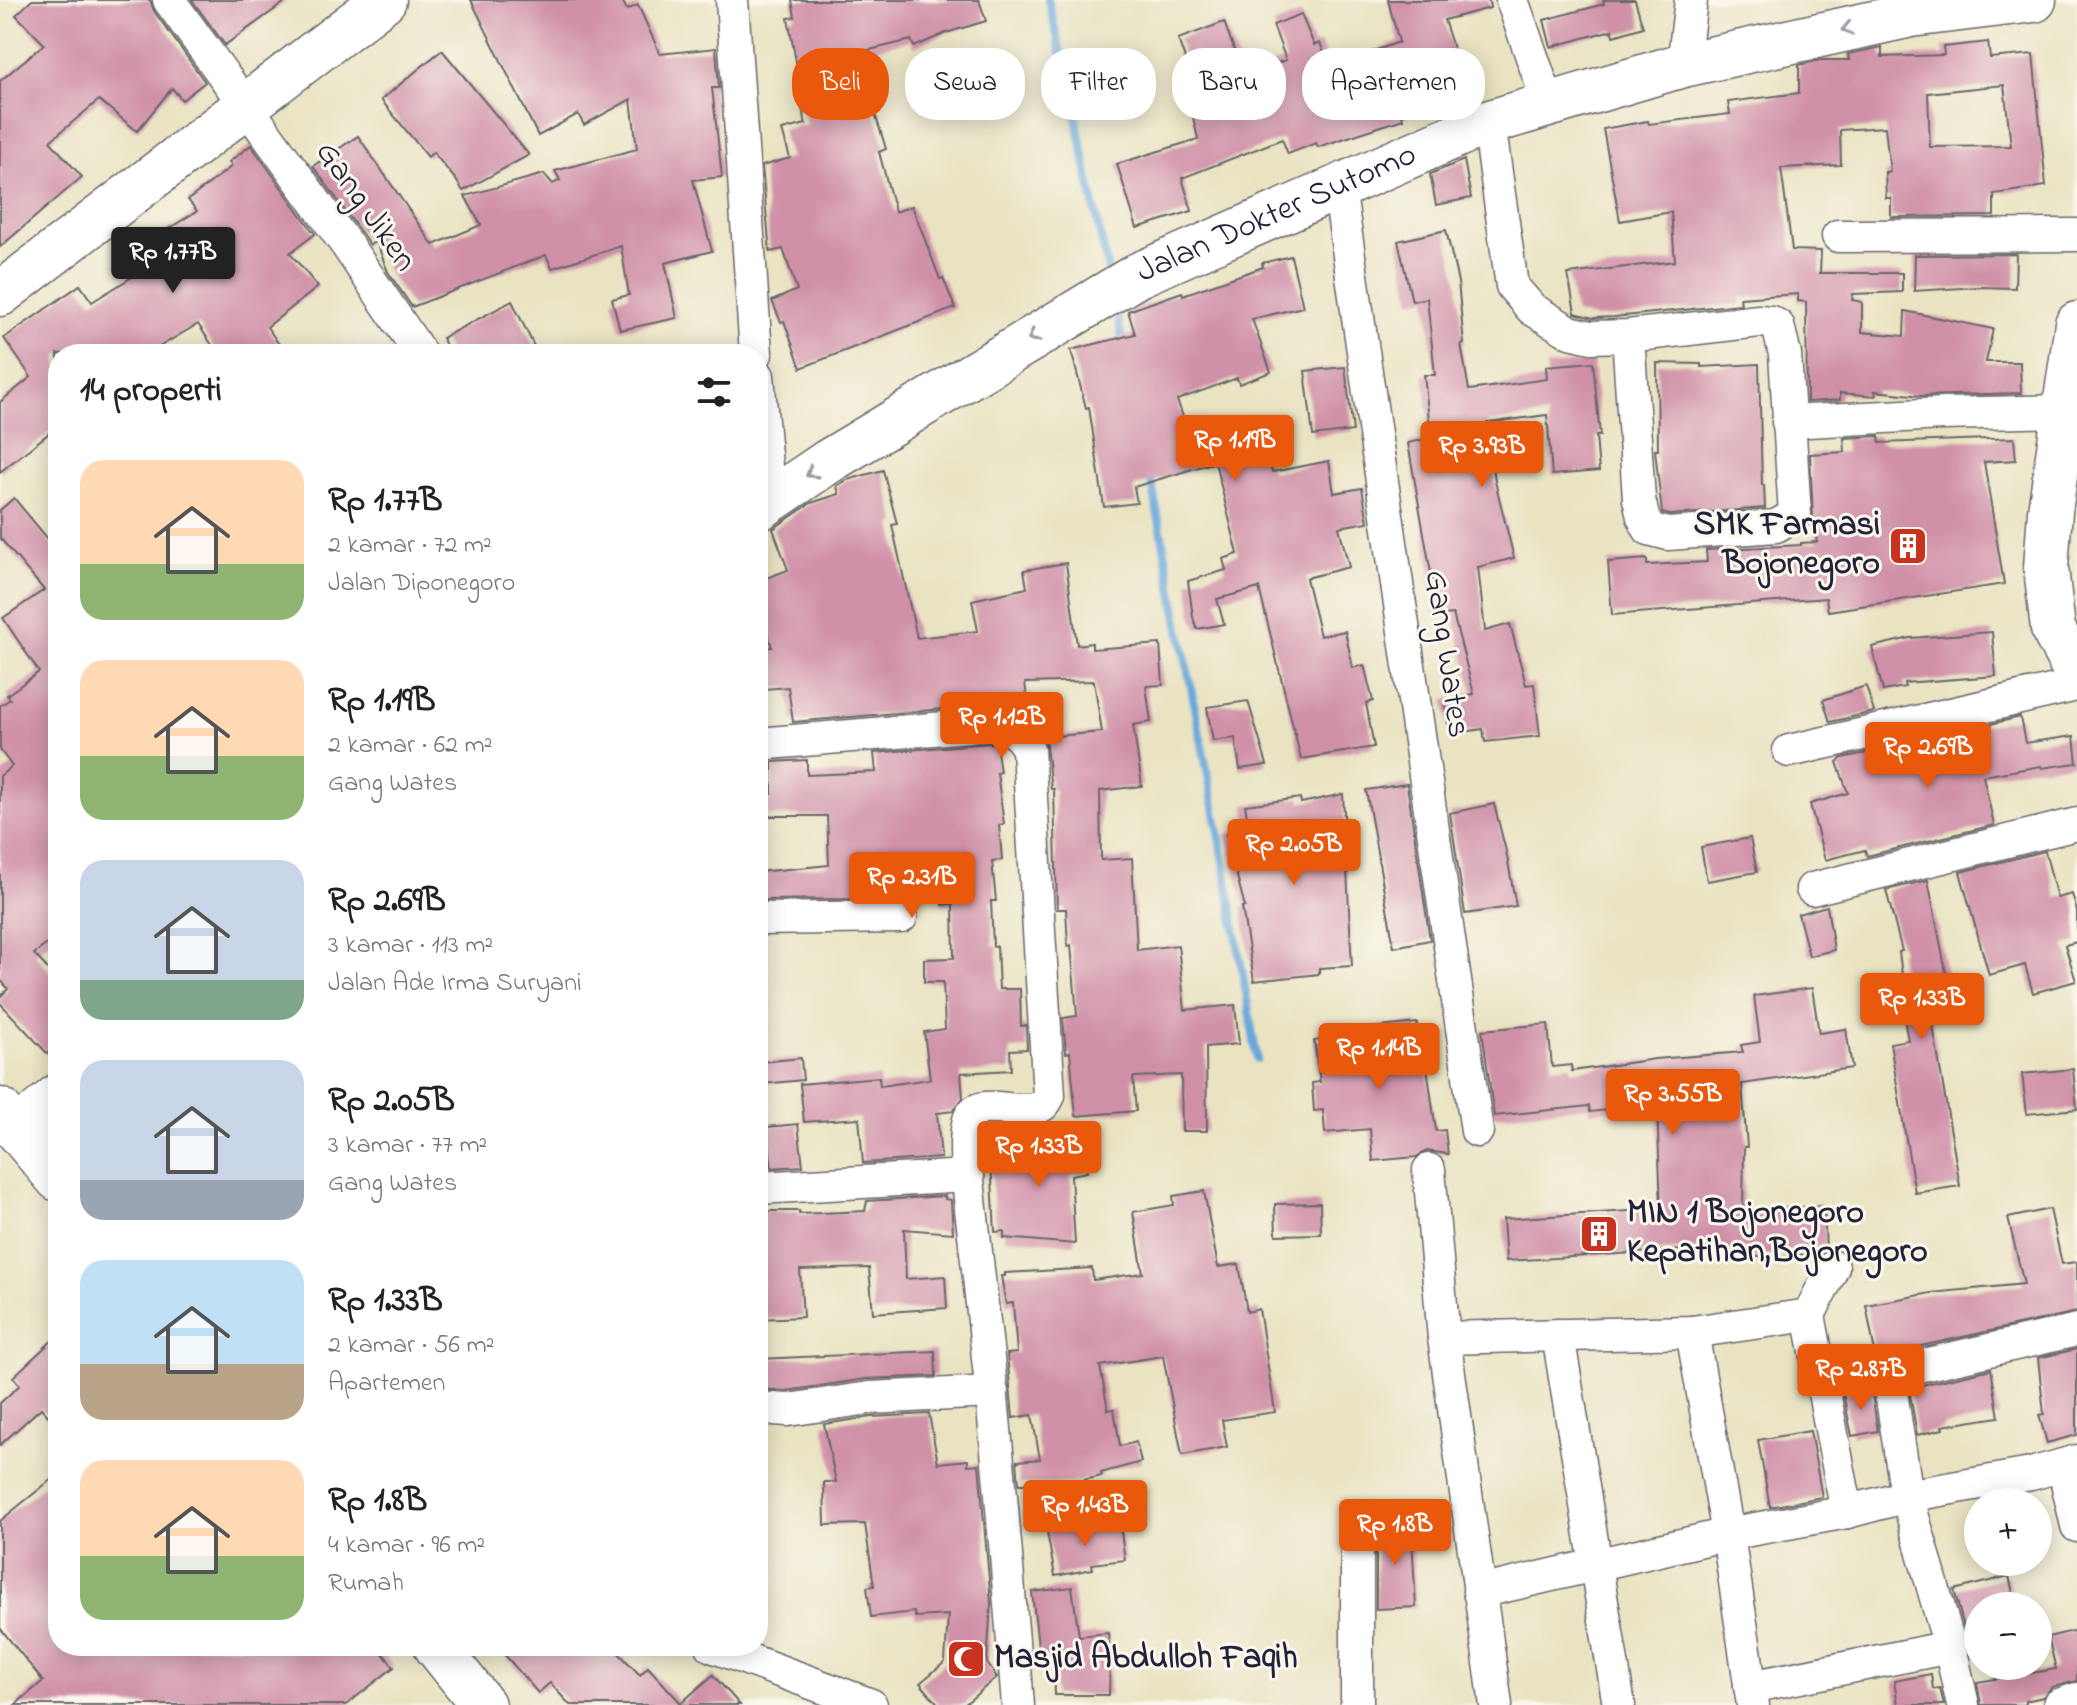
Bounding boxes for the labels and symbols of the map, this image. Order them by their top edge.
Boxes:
one-way arrow [1840,20,1854,37]
street label: Gang Jiken [302,131,428,283]
street label: Jalan Dokter Sutomo [1129,131,1425,297]
pin: Rp 1.77B [90,227,256,295]
one-way arrow [1027,328,1042,343]
pin: Rp 1.19B [1152,415,1318,483]
pin: Rp 3.93B [1399,421,1565,489]
one-way arrow [805,464,820,479]
place label: SMK Farmasi Bojonegoro [1693,501,1880,591]
building icon: SMK Farmasi Bojonegoro [1887,525,1929,567]
street label: Gang Wates [1409,567,1483,741]
pin: Rp 1.12B [919,692,1085,760]
pin: Rp 2.69B [1845,722,2011,790]
pin: Rp 2.05B [1211,819,1377,887]
pin: Rp 2.31B [829,852,995,920]
pin: Rp 1.33B [1839,973,2005,1041]
pin: Rp 1.14B [1296,1023,1462,1091]
pin: Rp 3.55B [1590,1069,1756,1137]
pin: Rp 1.33B [956,1121,1122,1189]
place label: MIN 1 Bojonegoro Kepatihan,Bojonegoro [1627,1189,1928,1279]
building icon: MIN 1 Bojonegoro Kepatihan,Bojonegoro [1578,1213,1620,1255]
pin: Rp 2.87B [1778,1344,1944,1412]
pin: Rp 1.43B [1002,1480,1168,1548]
pin: Rp 1.8B [1321,1499,1469,1567]
place label: Masjid Abdulloh Faqih [994,1634,1298,1684]
mosque icon: Masjid Abdulloh Faqih [945,1638,987,1680]

